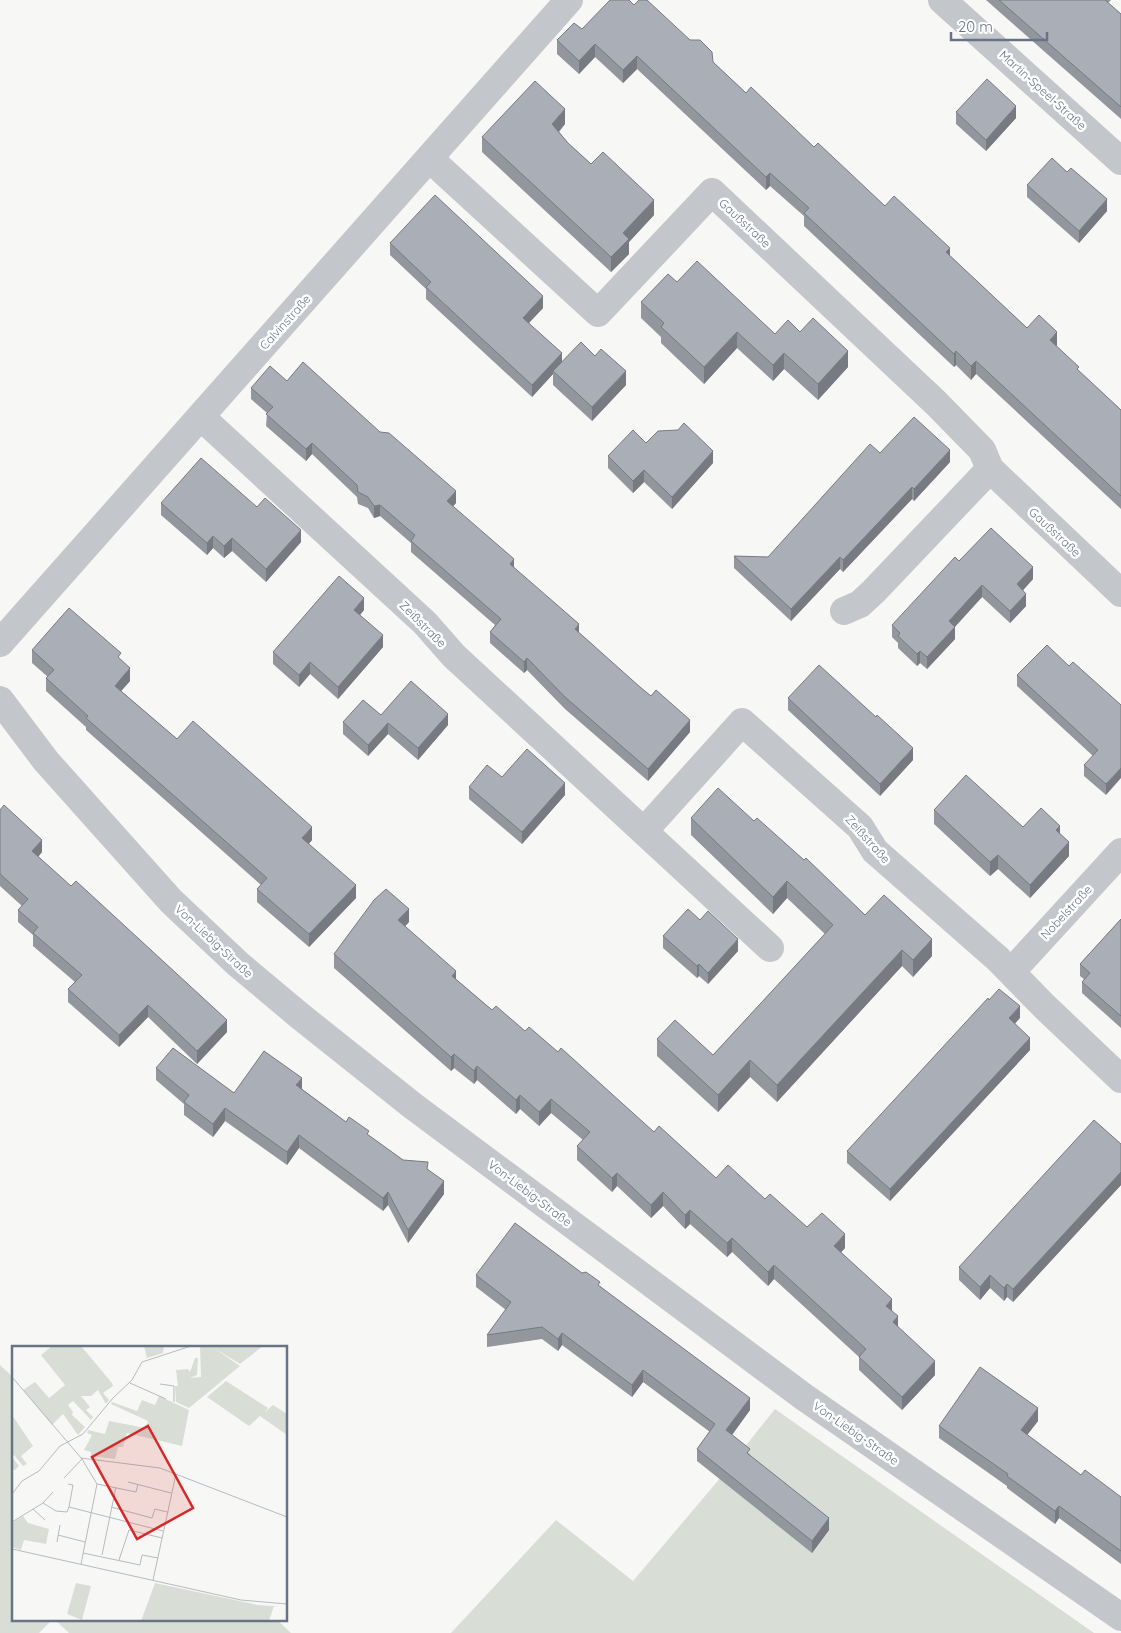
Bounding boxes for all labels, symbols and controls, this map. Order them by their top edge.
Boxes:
scale bar [951,10,1047,42]
text: 20 m [958,17,993,36]
street label: Martin-Speel-Straße [996,47,1090,133]
street label: Gaußstraße [716,195,774,251]
street label: Calvinstraße [256,291,314,353]
street label: Gaußstraße [1026,504,1084,560]
street label: Zeißstraße [397,598,450,651]
street label: Zeißstraße [842,812,894,866]
street label: Nobelstraße [1037,882,1095,942]
street label: Von-Liebig-Straße [172,901,256,981]
street label: Von-Liebig-Straße [485,1157,575,1229]
inset map [12,1346,288,1620]
street label: Von-Liebig-Straße [810,1398,902,1468]

